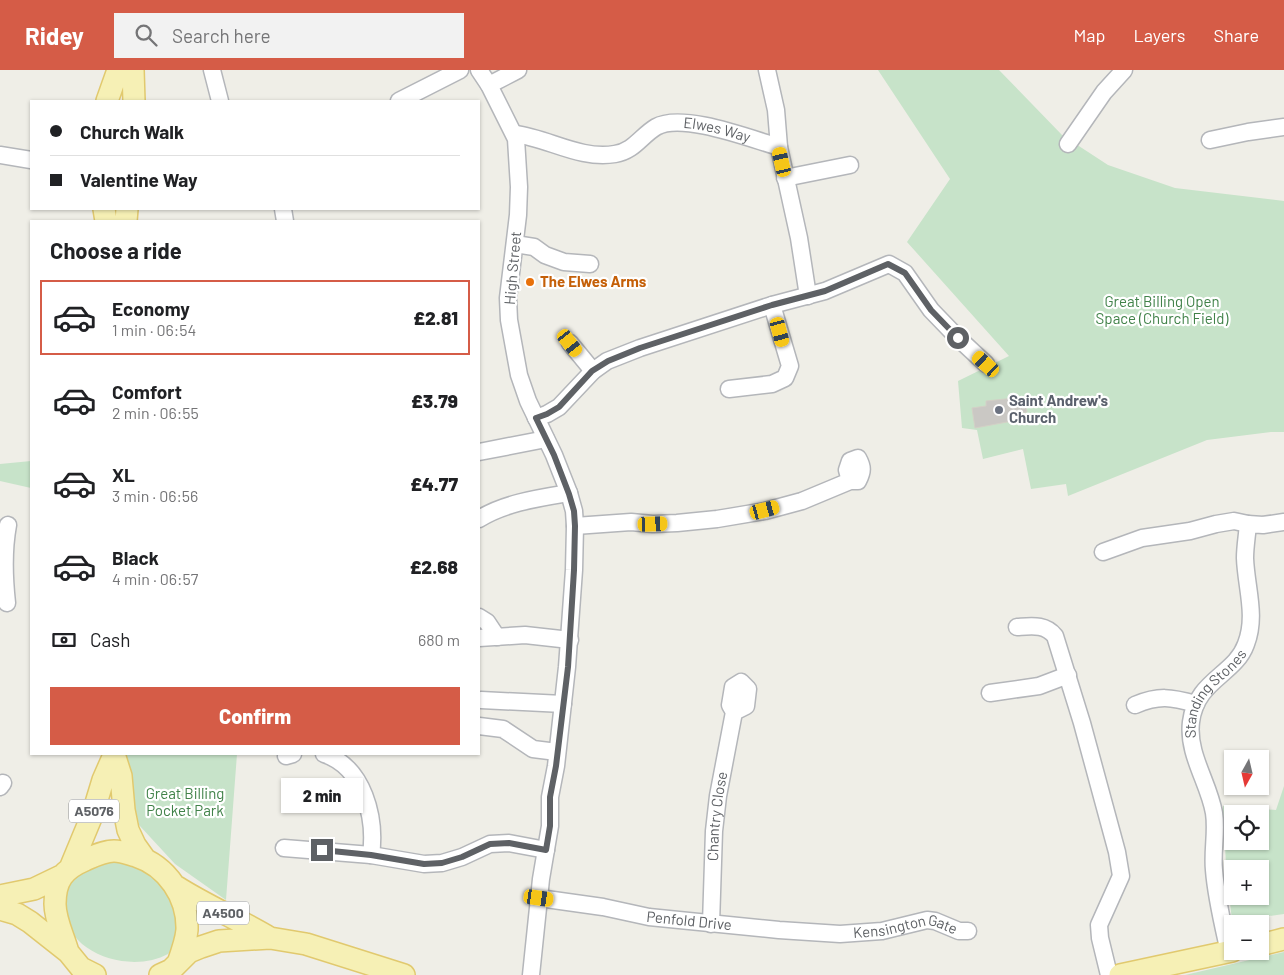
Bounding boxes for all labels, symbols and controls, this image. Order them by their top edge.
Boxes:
search box [114,13,464,58]
text: Ridey [25,21,84,50]
icon: search [132,21,160,49]
text: Search here [172,24,271,47]
text: Map [1073,24,1105,46]
text: Layers [1133,24,1186,46]
text: Share [1214,24,1259,46]
street label: Elwes Way [683,113,753,146]
text: Church Walk [80,120,184,143]
car [771,146,792,178]
text: Valentine Way [80,168,198,191]
street label: High Street [500,230,524,305]
text: Choose a ride [50,237,182,263]
place label: The Elwes Arms [540,272,647,290]
marker: The Elwes Arms [524,276,536,288]
park label: Great Billing Open Space (Church Field) [1096,292,1228,327]
icon: car [52,295,97,340]
text: Economy [112,297,190,320]
text: £2.81 [413,306,458,329]
car [768,316,791,348]
text: 1 min · 06:54 [112,320,196,339]
car [554,327,585,359]
route start [947,327,969,349]
car [969,348,1002,380]
icon: car [52,378,97,423]
text: Comfort [112,380,182,403]
text: £3.79 [411,389,458,412]
place label: Saint Andrew's Church [1009,391,1108,426]
text: 2 min · 06:55 [112,403,199,422]
marker: Saint Andrew's Church [993,404,1005,416]
icon: car [52,461,97,506]
text: XL [112,463,135,486]
text: £4.77 [410,472,458,495]
text: 3 min · 06:56 [112,486,198,505]
car [748,499,781,521]
car [637,516,668,532]
icon: car [52,544,97,589]
text: Black [112,546,159,569]
text: £2.68 [410,555,458,578]
text: 4 min · 06:57 [112,569,198,588]
icon: cash [50,626,78,654]
text: Cash [90,628,131,651]
text: 680 m [418,630,460,649]
street label: Standing Stones [1180,646,1250,739]
button: Confirm [50,687,460,745]
north arrow [1224,750,1269,795]
map controls [1224,750,1269,960]
street label: Chantry Close [703,770,731,861]
callout: 2 min [281,778,363,812]
park label: Great Billing Pocket Park [146,784,224,819]
text: 2 min [303,786,341,805]
road number: A5076 [69,799,119,822]
button: locate [1224,805,1269,850]
route end [311,839,333,861]
button: + [1224,860,1269,905]
car [523,888,554,908]
road number: A4500 [197,901,249,924]
street label: Penfold Drive [646,907,733,933]
street label: Kensington Gate [852,910,960,941]
button: − [1224,915,1269,960]

